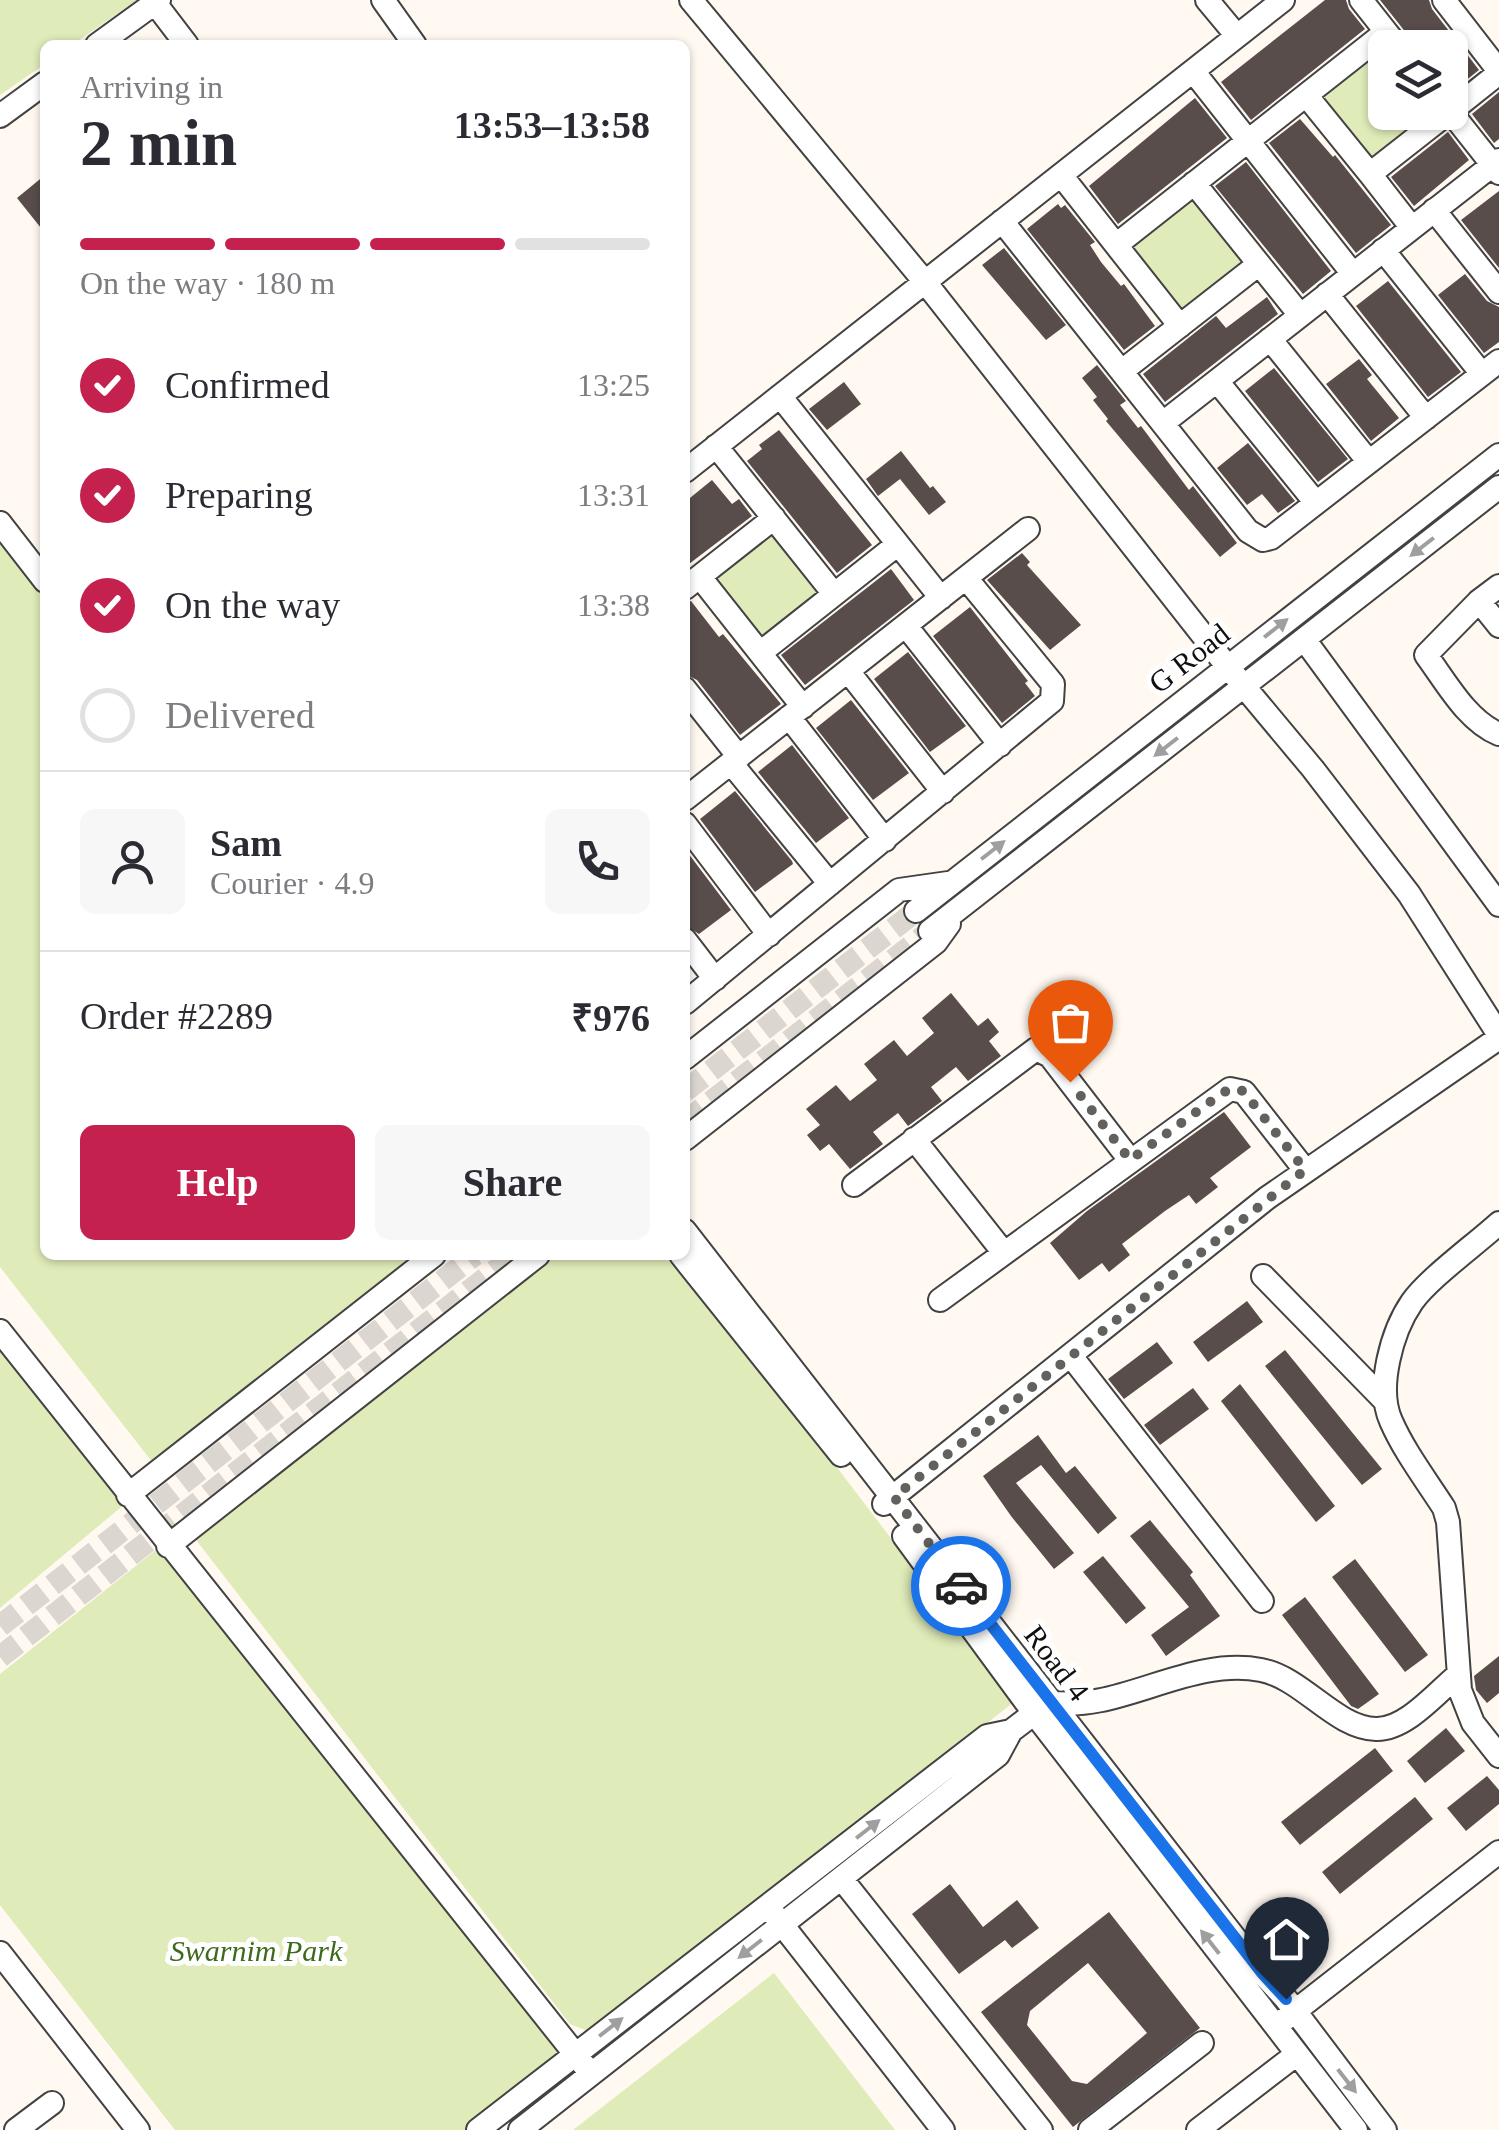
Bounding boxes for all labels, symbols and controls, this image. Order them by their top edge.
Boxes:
map controls [1368,30,1468,130]
button: layers [1368,30,1468,130]
text: Arriving in [80,69,223,105]
text: 13:53–13:58 [454,104,650,146]
text: 2 min [80,107,237,179]
text: On the way · 180 m [80,265,335,301]
icon: check [80,358,135,413]
text: Confirmed [165,364,330,406]
text: 13:25 [577,367,650,403]
icon: check [80,468,135,523]
text: Preparing [165,474,313,516]
text: 13:31 [577,477,650,513]
one-way arrow [1409,536,1435,557]
icon: check [80,578,135,633]
text: On the way [165,584,340,626]
text: 13:38 [577,587,650,623]
street label: G Road [1142,617,1236,699]
one-way arrow [1263,618,1289,639]
text: Delivered [165,694,315,736]
one-way arrow [1153,736,1179,757]
button: person [80,809,185,914]
button: phone [545,809,650,914]
text: Sam [210,822,282,864]
one-way arrow [980,840,1006,861]
text: Courier · 4.9 [210,865,374,901]
pin [1028,980,1113,1083]
text: Order #2289 [80,995,273,1037]
icon: bag [1043,995,1098,1050]
text: ₹976 [571,997,650,1039]
button: Help [80,1125,355,1240]
button: Share [375,1125,650,1240]
courier [911,1536,1011,1636]
icon: car [934,1559,989,1614]
street label: Road 4 [1018,1619,1096,1707]
one-way arrow [855,1819,881,1839]
pin [1244,1897,1329,2000]
icon: home [1259,1912,1314,1967]
one-way arrow [1201,1929,1221,1955]
park label: Swarnim Park [170,1934,343,1967]
one-way arrow [737,1938,762,1959]
one-way arrow [598,2018,624,2038]
one-way arrow [1336,2068,1356,2094]

